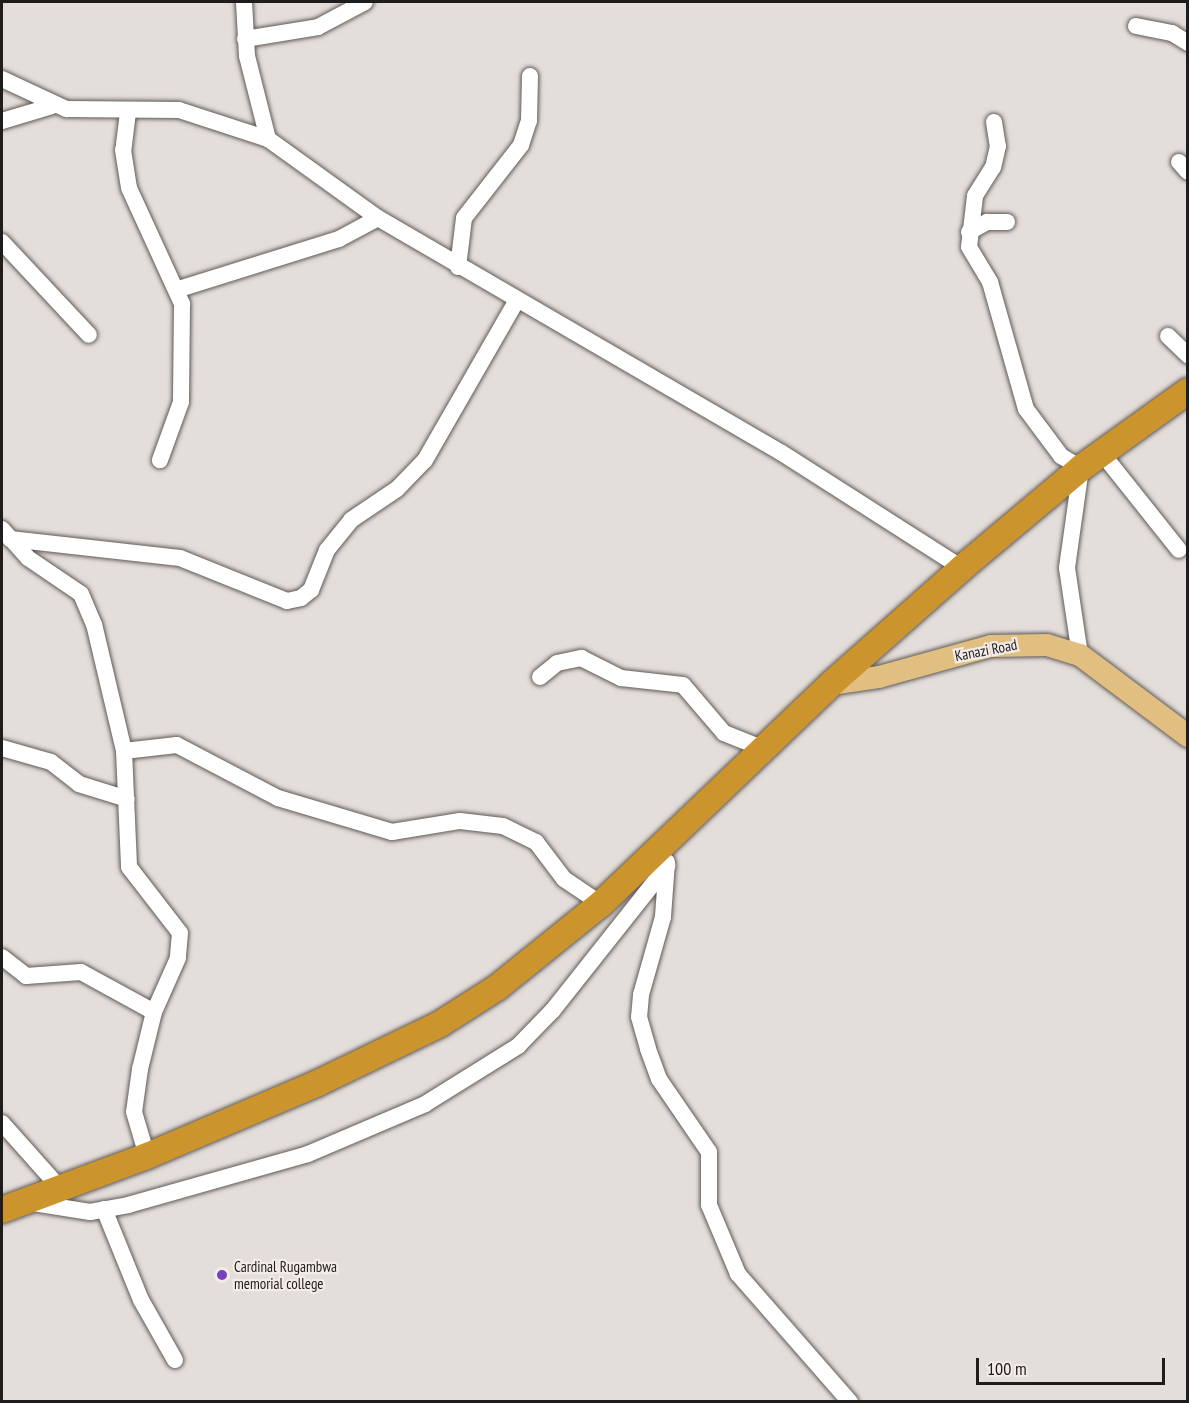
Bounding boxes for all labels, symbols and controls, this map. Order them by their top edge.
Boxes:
street label: Kanazi Road [953,635,1019,665]
place label: Cardinal Rugambwa memorial college [234,1257,337,1292]
marker: Cardinal Rugambwa memorial college [215,1268,229,1282]
scale bar [979,1346,1168,1384]
text: 100 m [987,1357,1027,1380]

